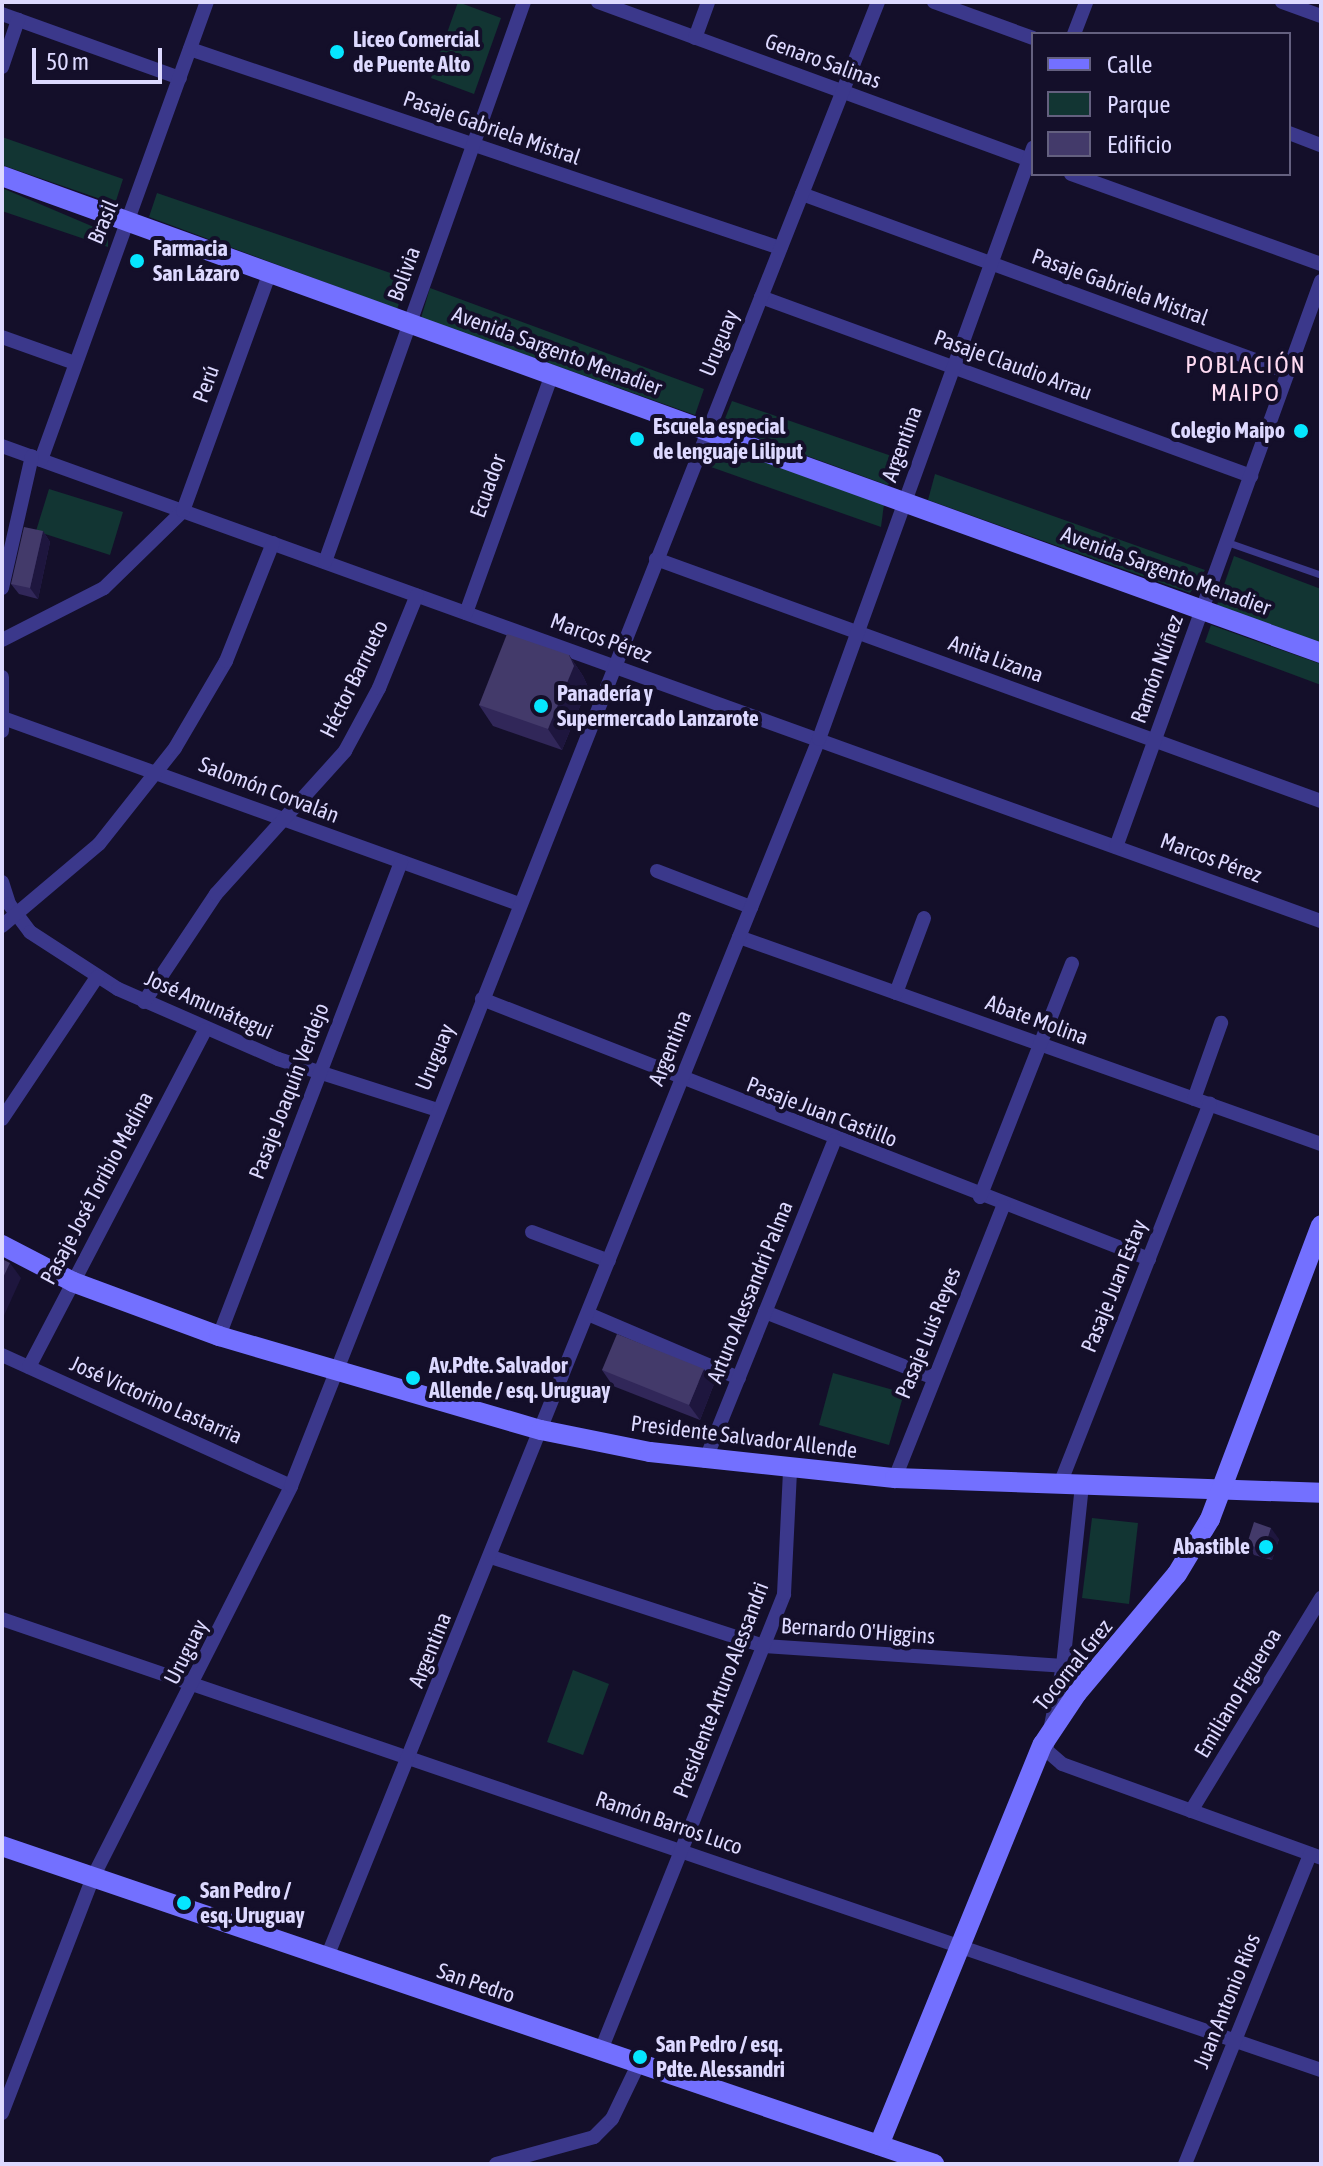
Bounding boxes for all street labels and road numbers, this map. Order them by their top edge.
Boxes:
street label: Genaro Salinas [761,28,885,94]
street label: Pasaje Gabriela Mistral [400,85,584,171]
street label: Brasil [82,196,124,248]
street label: Bolivia [382,243,426,305]
street label: Pasaje Gabriela Mistral [1028,243,1212,331]
street label: Avenida Sargento Menadier [449,301,665,401]
street label: Uruguay [694,306,744,380]
street label: Pasaje Claudio Arrau [930,324,1096,406]
street label: Perú [187,362,225,406]
street label: Argentina [876,403,928,485]
street label: Ecuador [464,451,512,521]
street label: Avenida Sargento Menadier [1058,521,1274,621]
street label: Marcos Pérez [547,608,655,668]
street label: Ramón Núñez [1125,611,1189,727]
street label: Héctor Barrueto [314,616,394,742]
street label: Anita Lizana [945,630,1047,688]
street label: Salomón Corvalán [195,751,343,829]
street label: Marcos Pérez [1157,828,1265,888]
street label: José Amunátegui [141,965,277,1045]
street label: Abate Molina [982,989,1092,1051]
street label: Pasaje Joaquín Verdejo [243,999,335,1183]
street label: Argentina [643,1007,697,1089]
street label: Uruguay [410,1020,460,1094]
street label: Pasaje Juan Castillo [743,1071,901,1153]
street label: Pasaje José Toribio Medina [35,1087,159,1289]
street label: Arturo Alessandri Palma [701,1197,799,1387]
street label: Pasaje Juan Estay [1075,1216,1153,1356]
street label: Pasaje Luis Reyes [890,1264,966,1402]
street label: José Victorino Lastarria [66,1350,246,1450]
street label: Presidente Salvador Allende [629,1410,859,1464]
street label: Presidente Arturo Alessandri [668,1578,774,1802]
street label: Argentina [403,1609,457,1691]
street label: Bernardo O'Higgins [780,1612,936,1650]
street label: Tocornal Grez [1028,1614,1118,1716]
street label: Uruguay [158,1615,214,1689]
street label: Emiliano Figueroa [1189,1623,1287,1763]
street label: Ramón Barros Luco [592,1786,746,1860]
street label: Juan Antonio Ríos [1188,1930,1266,2072]
street label: San Pedro [433,1957,519,2009]

